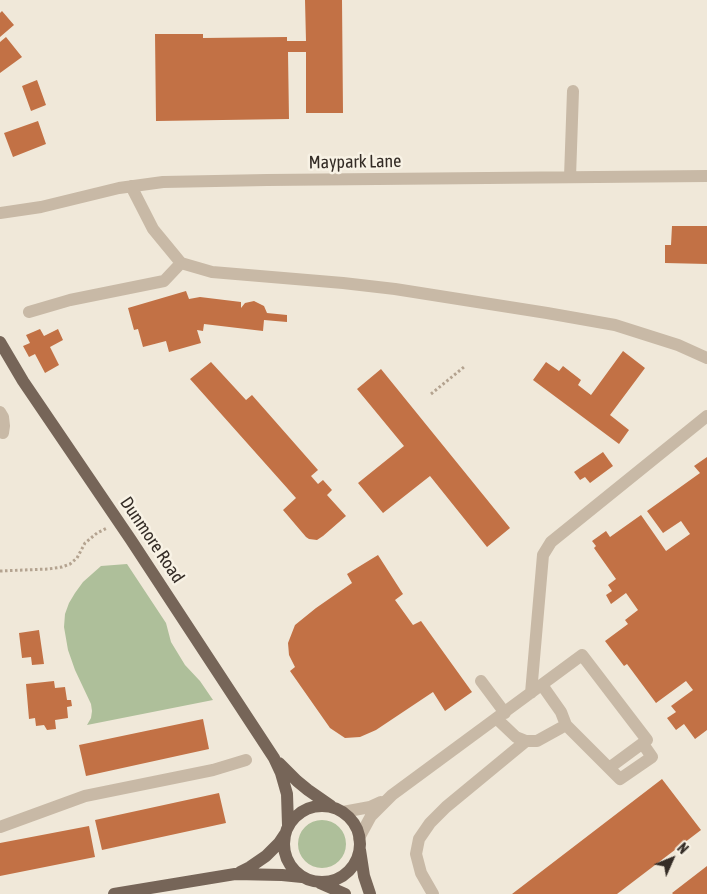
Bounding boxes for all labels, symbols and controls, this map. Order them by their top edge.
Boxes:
street label: Maypark Lane [308,150,402,174]
street label: Dunmore Road [115,493,189,587]
north arrow [647,834,697,884]
text: N [674,840,691,857]

